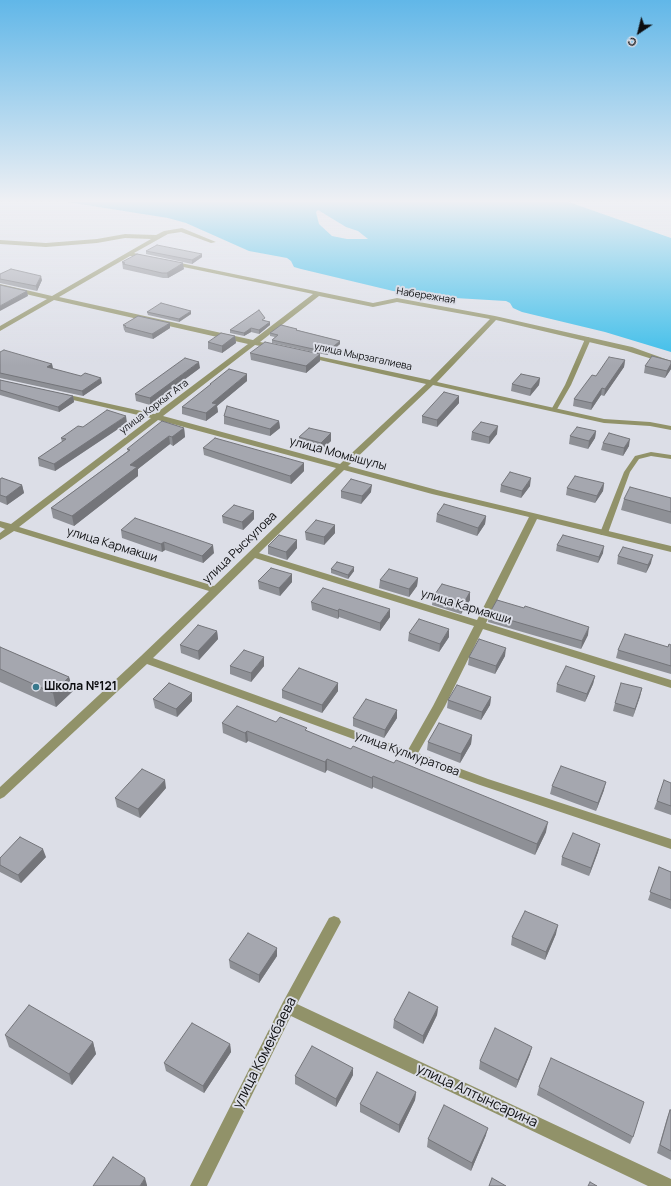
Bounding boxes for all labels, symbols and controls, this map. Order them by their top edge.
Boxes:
north arrow [619,12,659,52]
text: С [624,34,639,51]
street label: Набережная [396,285,456,307]
street label: улица Мырзагалиева [313,341,413,373]
street label: улица Коркыт Ата [117,377,191,437]
street label: улица Момышулы [288,434,388,474]
street label: улица Рыскулова [200,509,280,587]
street label: улица Кармакши [65,524,159,566]
street label: улица Кармакши [419,586,513,628]
place label: Школа №121 [44,680,117,694]
marker: Школа №121 [31,682,41,692]
street label: улица Кулмуратова [353,728,461,780]
street label: улица Комекбаева [230,995,300,1111]
street label: улица Алтынсарина [414,1061,540,1131]

